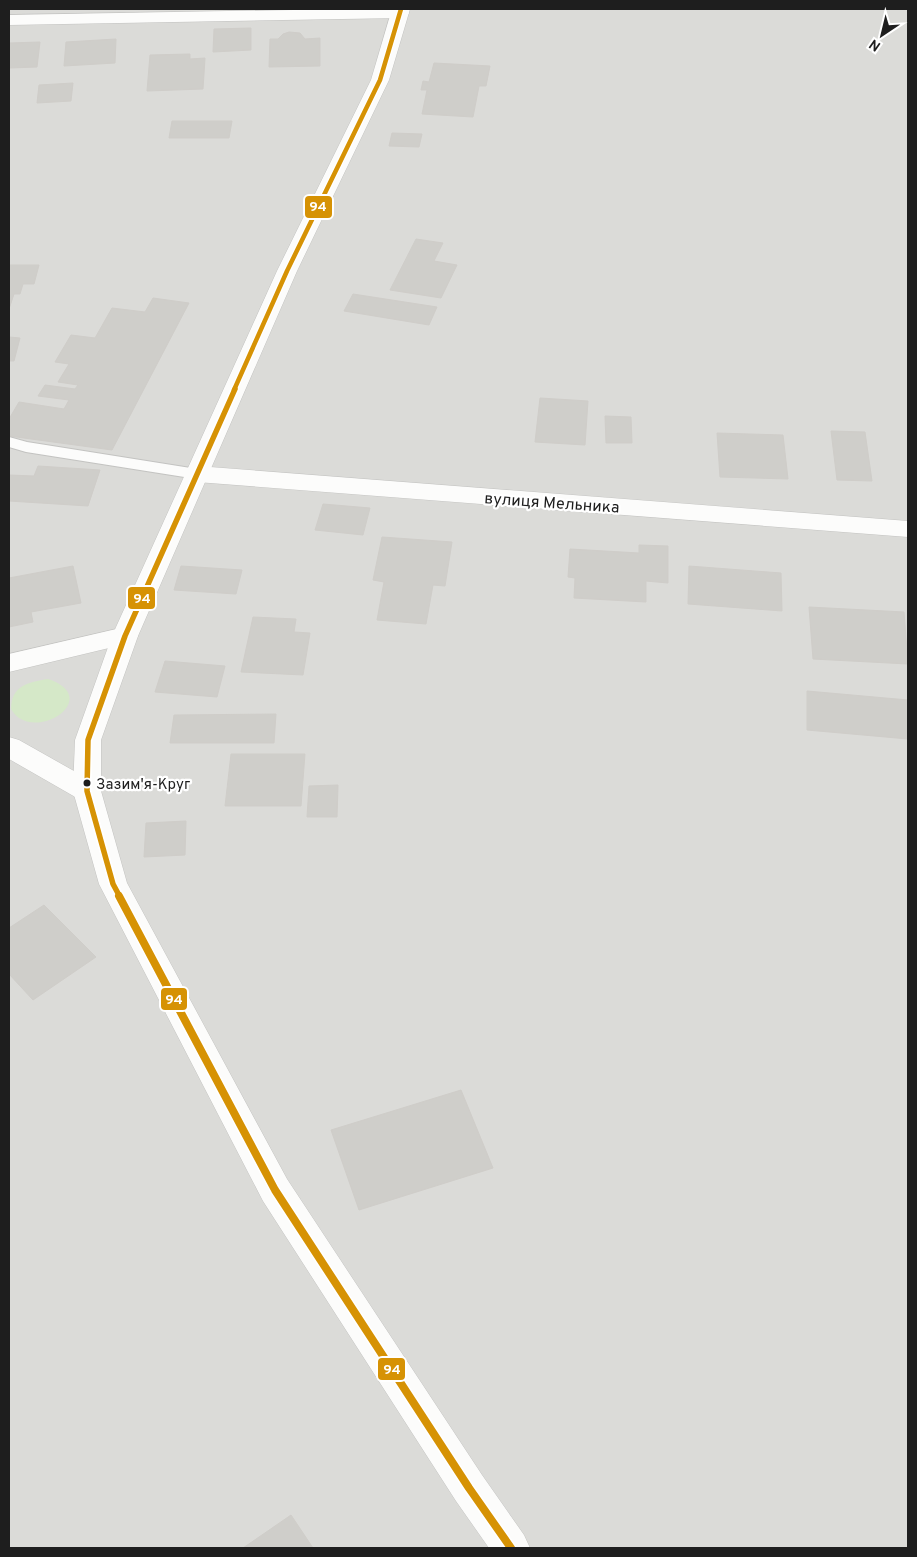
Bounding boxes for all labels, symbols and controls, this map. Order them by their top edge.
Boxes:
north arrow [857,10,907,60]
text: N [866,35,884,54]
line badge: 94 [304,195,333,219]
text: 94 [309,199,327,216]
street label: вулиця Мельника [484,489,620,519]
line badge: 94 [127,586,156,610]
text: 94 [133,591,151,608]
place label: Зазим'я-Круг [96,776,190,795]
marker: Зазим'я-Круг [82,778,92,788]
line badge: 94 [160,987,188,1011]
text: 94 [165,992,183,1009]
line badge: 94 [377,1357,406,1381]
text: 94 [383,1362,401,1379]

